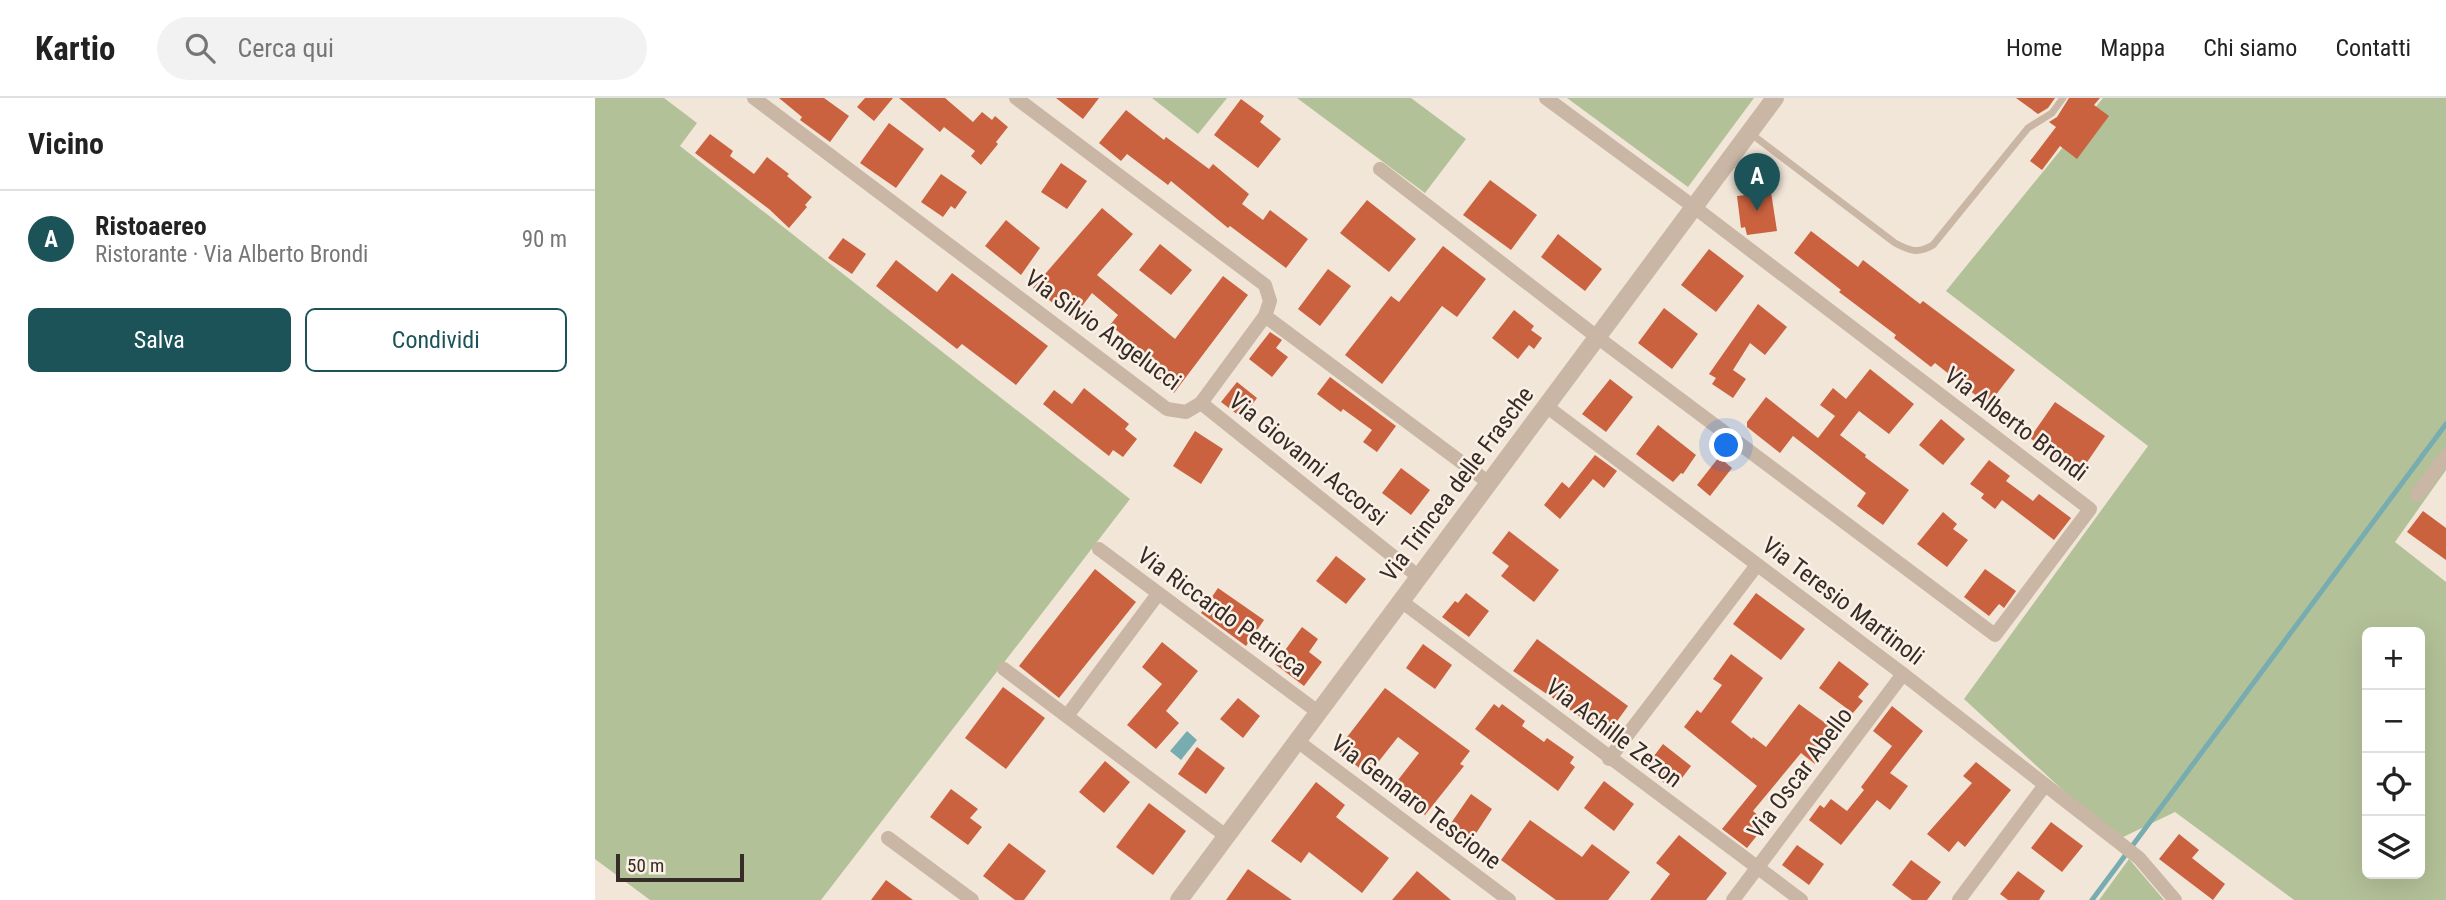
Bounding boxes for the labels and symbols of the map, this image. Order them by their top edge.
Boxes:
pin: A [1734,153,1780,211]
street label: Via Silvio Angelucci [1019,264,1187,396]
street label: Via Alberto Brondi [1939,361,2093,487]
street label: Via Trincea delle Frasche [1375,381,1539,587]
street label: Via Giovanni Accorsi [1223,387,1393,531]
your location [1709,428,1743,462]
street label: Via Teresio Martinoli [1757,531,1929,671]
street label: Via Riccardo Petricca [1132,541,1312,683]
street label: Via Achille Zezon [1540,673,1688,793]
street label: Via Oscar Abello [1742,702,1858,844]
street label: Via Gennaro Tescione [1326,729,1506,875]
scale bar [616,851,744,883]

